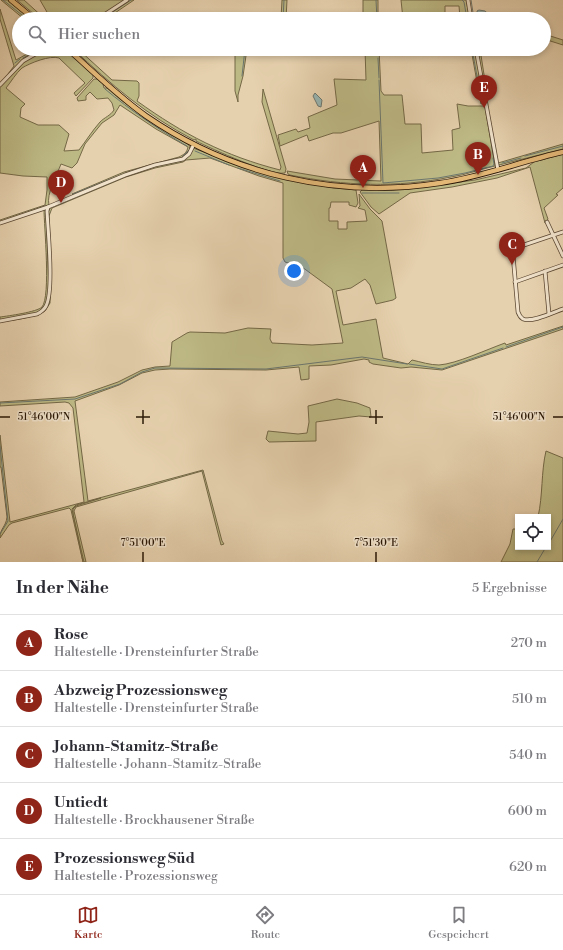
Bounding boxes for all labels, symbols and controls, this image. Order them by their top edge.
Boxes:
search box [12,12,551,56]
icon: search [26,23,48,45]
text: Hier suchen [58,25,140,44]
pin: E [471,75,497,108]
pin: B [465,142,491,175]
pin: A [350,155,376,188]
pin: D [48,170,74,203]
pin: C [499,232,525,265]
your location [284,261,304,281]
text: 51°46'00"N [18,411,71,423]
text: 51°46'00"N [493,411,546,423]
map controls [515,514,551,550]
button: locate [515,514,551,550]
text: 7°51'00"E [121,537,166,549]
text: 7°51'30"E [354,537,398,549]
text: In der Nähe [16,577,109,599]
text: 5 Ergebnisse [472,580,547,596]
text: Rose [54,625,88,644]
text: A [24,635,34,651]
text: 270 m [511,635,547,651]
text: Haltestelle · Drensteinfurter Straße [54,644,259,660]
text: Abzweig Prozessionsweg [54,681,227,700]
text: B [24,691,34,707]
text: 510 m [512,691,547,707]
text: Haltestelle · Drensteinfurter Straße [54,700,259,716]
text: Johann-Stamitz-Straße [54,737,218,756]
text: C [24,747,34,763]
text: 540 m [509,747,547,763]
text: Haltestelle · Johann-Stamitz-Straße [54,756,261,772]
text: Untiedt [54,793,108,812]
text: D [24,803,34,819]
text: 600 m [508,803,547,819]
text: Haltestelle · Brockhausener Straße [54,812,254,828]
text: Prozessionsweg Süd [54,849,195,868]
text: E [24,859,34,875]
text: 620 m [509,859,547,875]
text: Haltestelle · Prozessionsweg [54,868,218,884]
tab: Karte [74,904,103,942]
tab: Route [251,904,280,942]
tab: Gespeichert [428,904,489,942]

